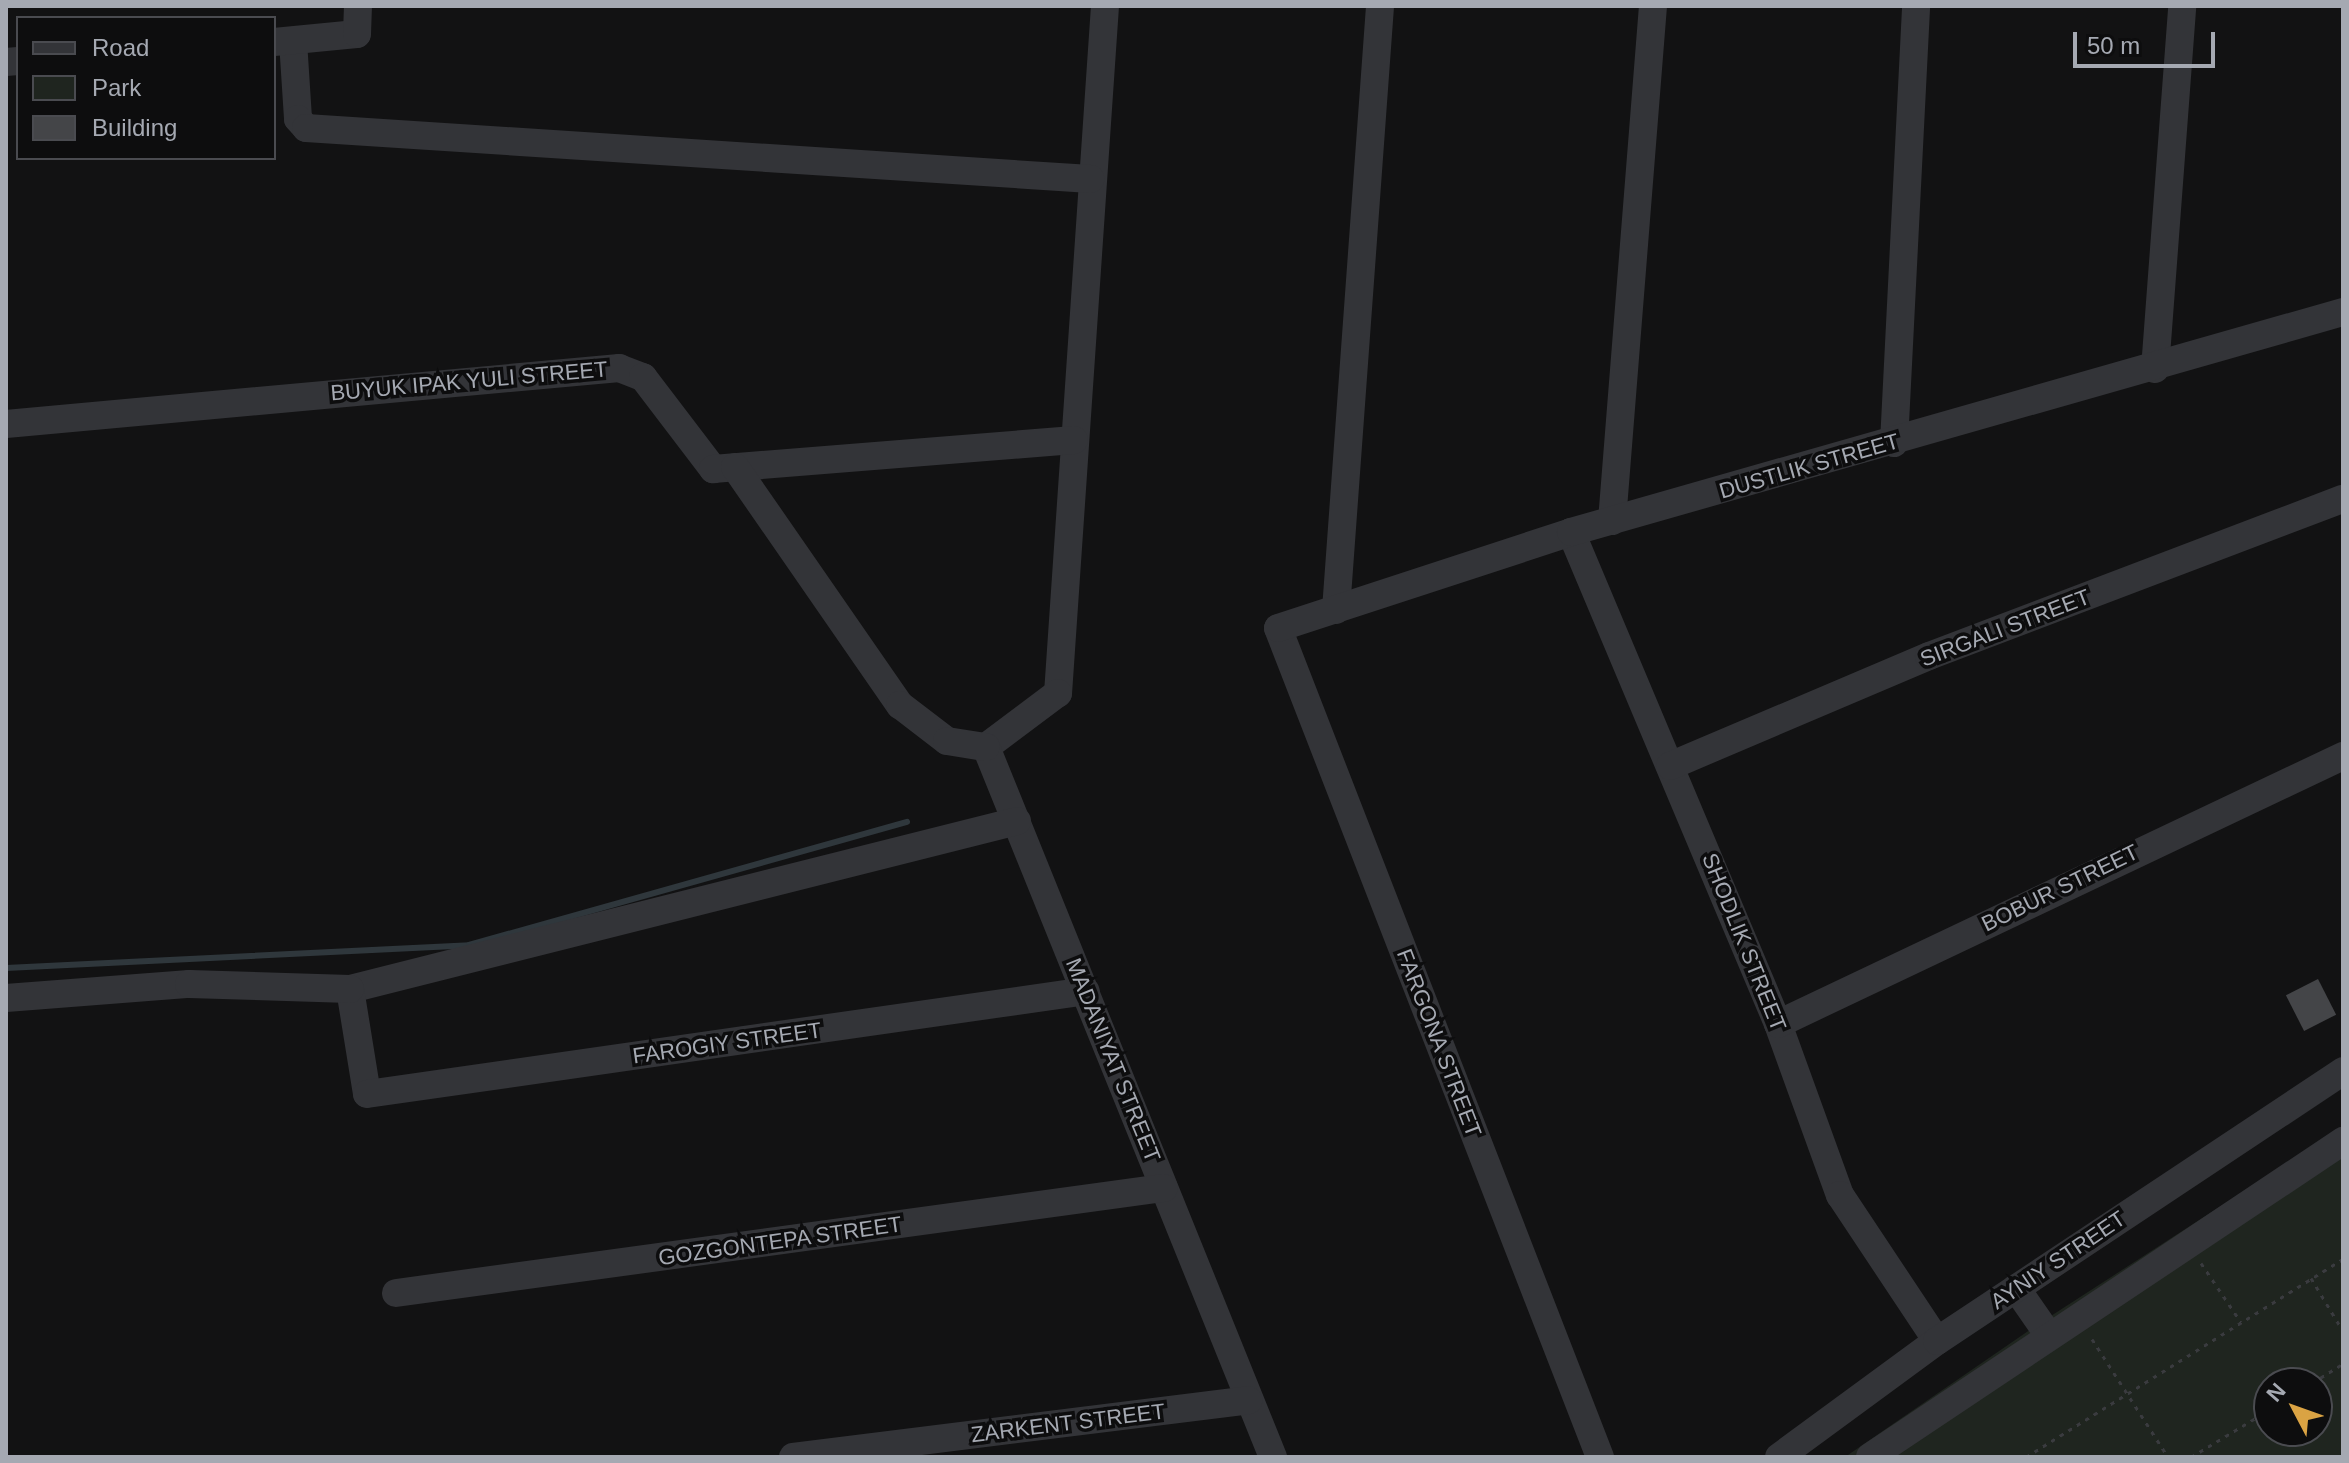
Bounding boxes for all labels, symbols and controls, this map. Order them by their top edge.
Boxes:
legend [16,16,276,160]
scale bar [2077,16,2219,66]
text: 50 m [2087,32,2140,59]
text: Road [92,34,149,61]
text: Park [92,74,141,101]
text: Building [92,114,177,141]
street label: BUYUK IPAK YULI STREET [329,356,609,406]
street label: DUSTLIK STREET [1716,428,1902,504]
street label: SIRGALI STREET [1916,583,2094,673]
street label: BOBUR STREET [1977,839,2143,937]
street label: SHODLIK STREET [1696,849,1792,1035]
street label: FARGONA STREET [1391,945,1487,1141]
street label: MADANIYAT STREET [1060,954,1166,1166]
street label: FAROGIY STREET [631,1017,823,1069]
street label: AYNIY STREET [1985,1205,2131,1315]
street label: GOZGONTEPA STREET [656,1211,904,1271]
north arrow [2253,1367,2333,1447]
text: N [2261,1378,2291,1406]
street label: ZARKENT STREET [969,1398,1167,1448]

